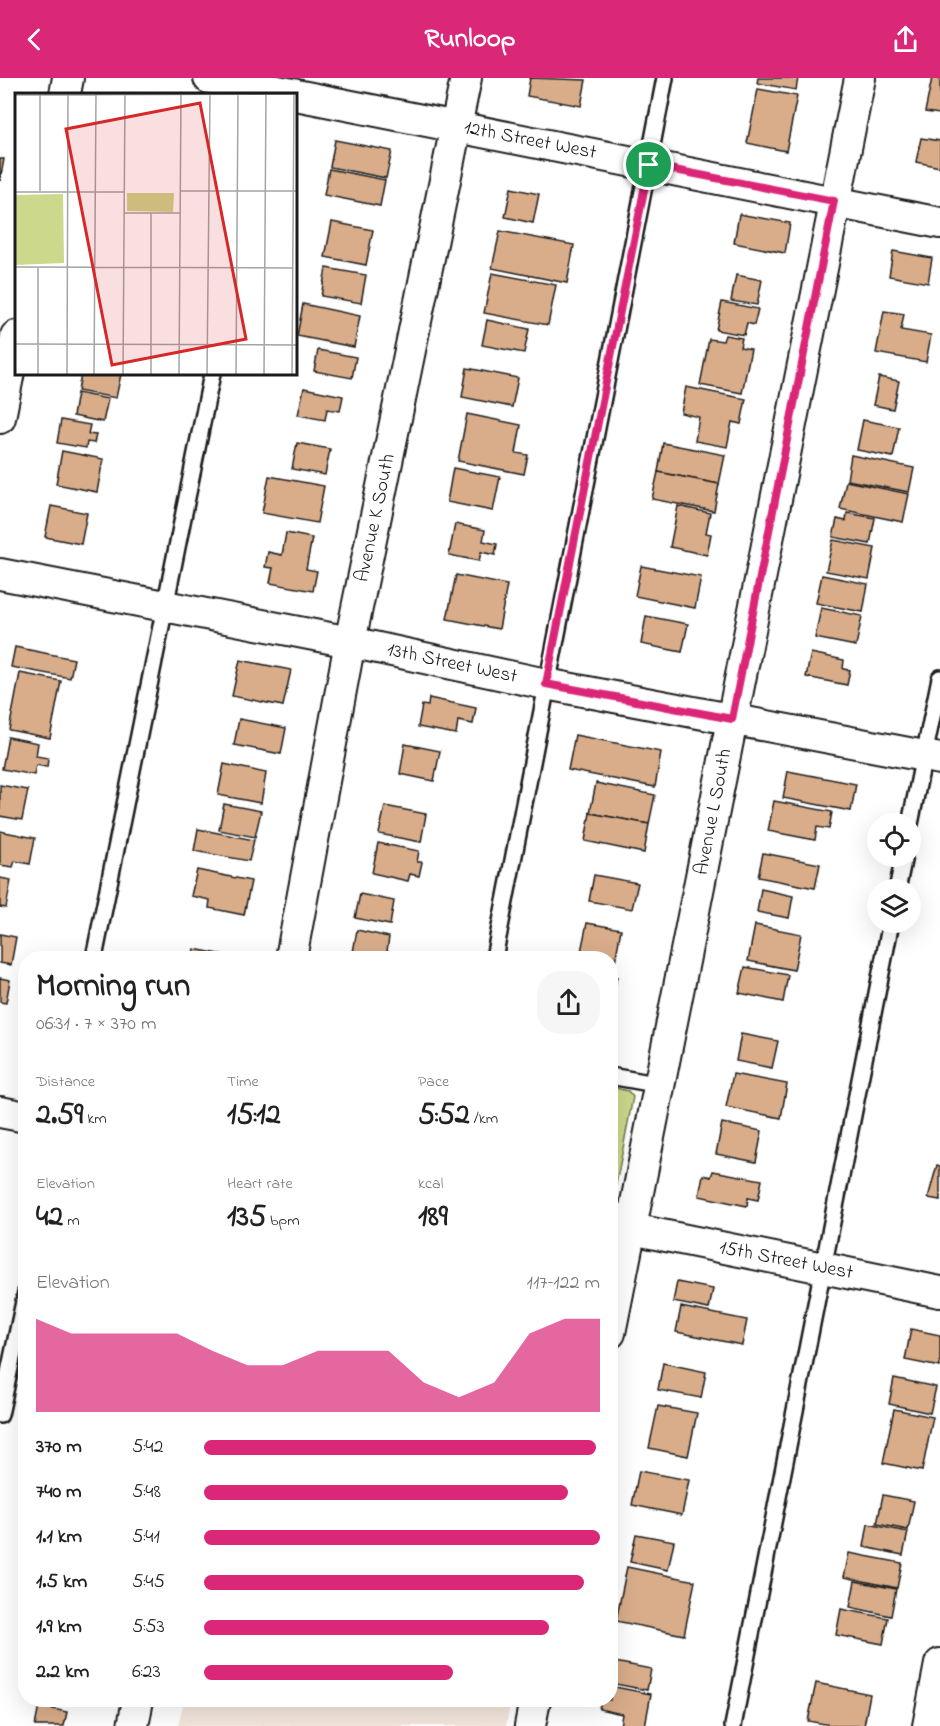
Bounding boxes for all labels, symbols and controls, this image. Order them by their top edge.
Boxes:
text: Runloop [425,20,515,59]
icon: back [18,23,51,56]
icon: share [889,23,922,56]
inset map [15,93,297,375]
street label: 12th Street West [461,114,599,168]
pin [623,139,674,190]
icon: arrive [632,148,665,181]
street label: Avenue K South [348,451,404,585]
street label: 13th Street West [384,636,520,692]
street label: Avenue L South [688,746,740,878]
map controls [867,813,921,933]
button: locate [867,813,921,867]
button: layers [867,879,921,933]
text: Morning run [36,963,190,1011]
button: share [537,971,600,1034]
text: 06:31 · 7 × 370 m [36,1010,156,1039]
text: Distance [36,1070,95,1094]
text: Time [227,1070,259,1094]
text: Pace [418,1070,449,1094]
text: 2.59 [36,1094,83,1138]
text: 15:12 [227,1094,281,1138]
text: 5:52 [418,1094,470,1138]
text: km [83,1107,107,1131]
text: /km [470,1107,498,1131]
text: Elevation [36,1172,95,1196]
text: Heart rate [227,1172,293,1196]
text: kcal [418,1172,443,1196]
text: 42 [36,1196,63,1240]
text: 135 [227,1196,266,1240]
text: 189 [418,1196,448,1240]
text: m [63,1209,80,1233]
text: bpm [266,1209,300,1233]
street label: 15th Street West [717,1234,856,1288]
text: Elevation [36,1269,110,1298]
text: 117–122 m [527,1269,600,1298]
text: 370 m [36,1433,82,1462]
text: 5:42 [132,1433,163,1462]
text: 740 m [36,1478,82,1507]
text: 5:48 [132,1478,161,1507]
text: 1.1 km [36,1523,82,1552]
text: 5:41 [132,1523,160,1552]
text: 1.5 km [36,1568,87,1597]
text: 5:45 [132,1568,165,1597]
text: 1.9 km [36,1613,82,1642]
text: 5:53 [132,1613,165,1642]
text: 2.2 km [36,1658,89,1687]
text: 6:23 [132,1658,161,1687]

